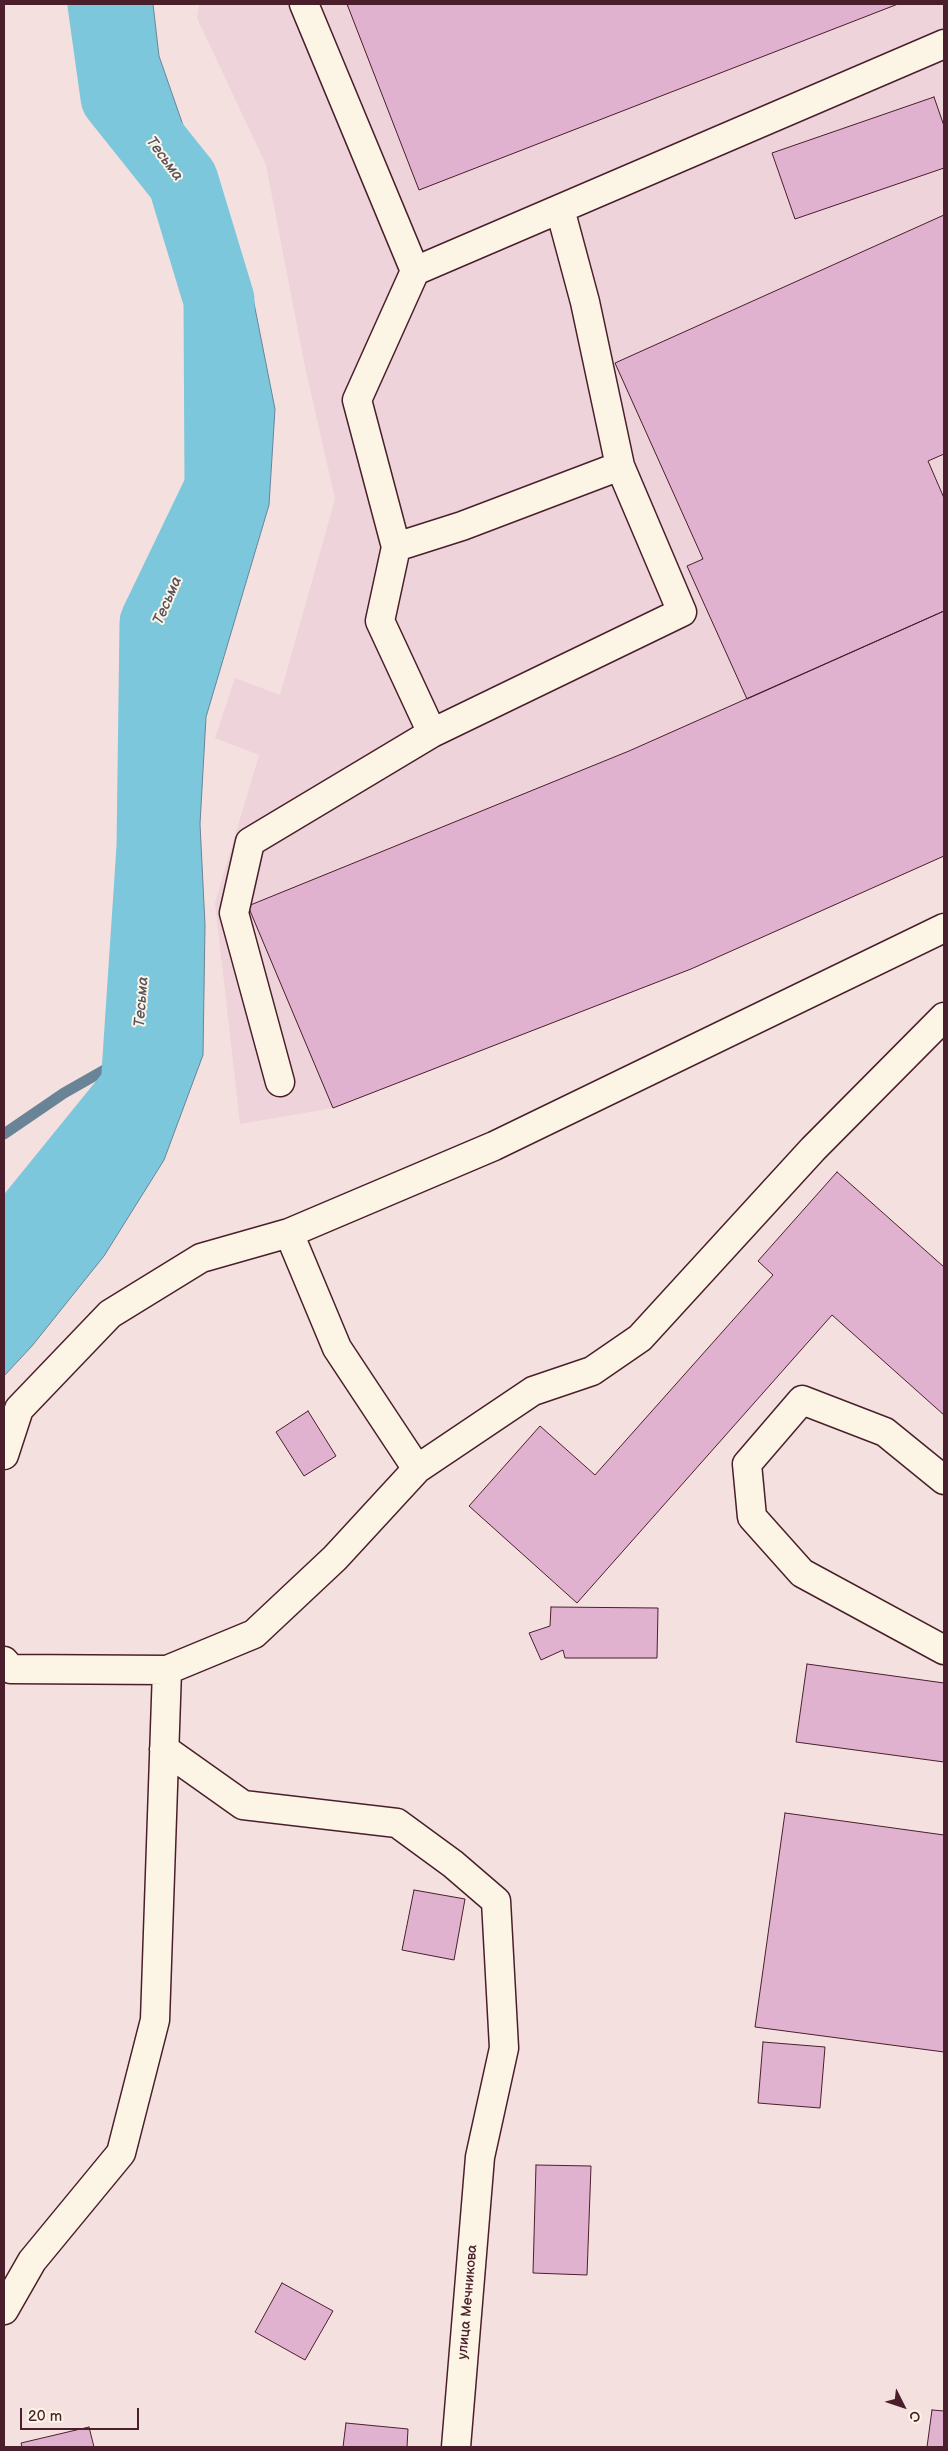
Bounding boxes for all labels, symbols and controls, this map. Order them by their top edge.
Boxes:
water label: Тесьма [142,133,186,185]
water label: Тесьма [150,574,186,628]
water label: Тесьма [131,976,153,1028]
street label: улица Мечникова [455,2244,481,2360]
north arrow [878,2381,928,2431]
scale bar [22,2398,141,2430]
text: 20 m [28,2407,62,2426]
text: С [905,2407,924,2425]

